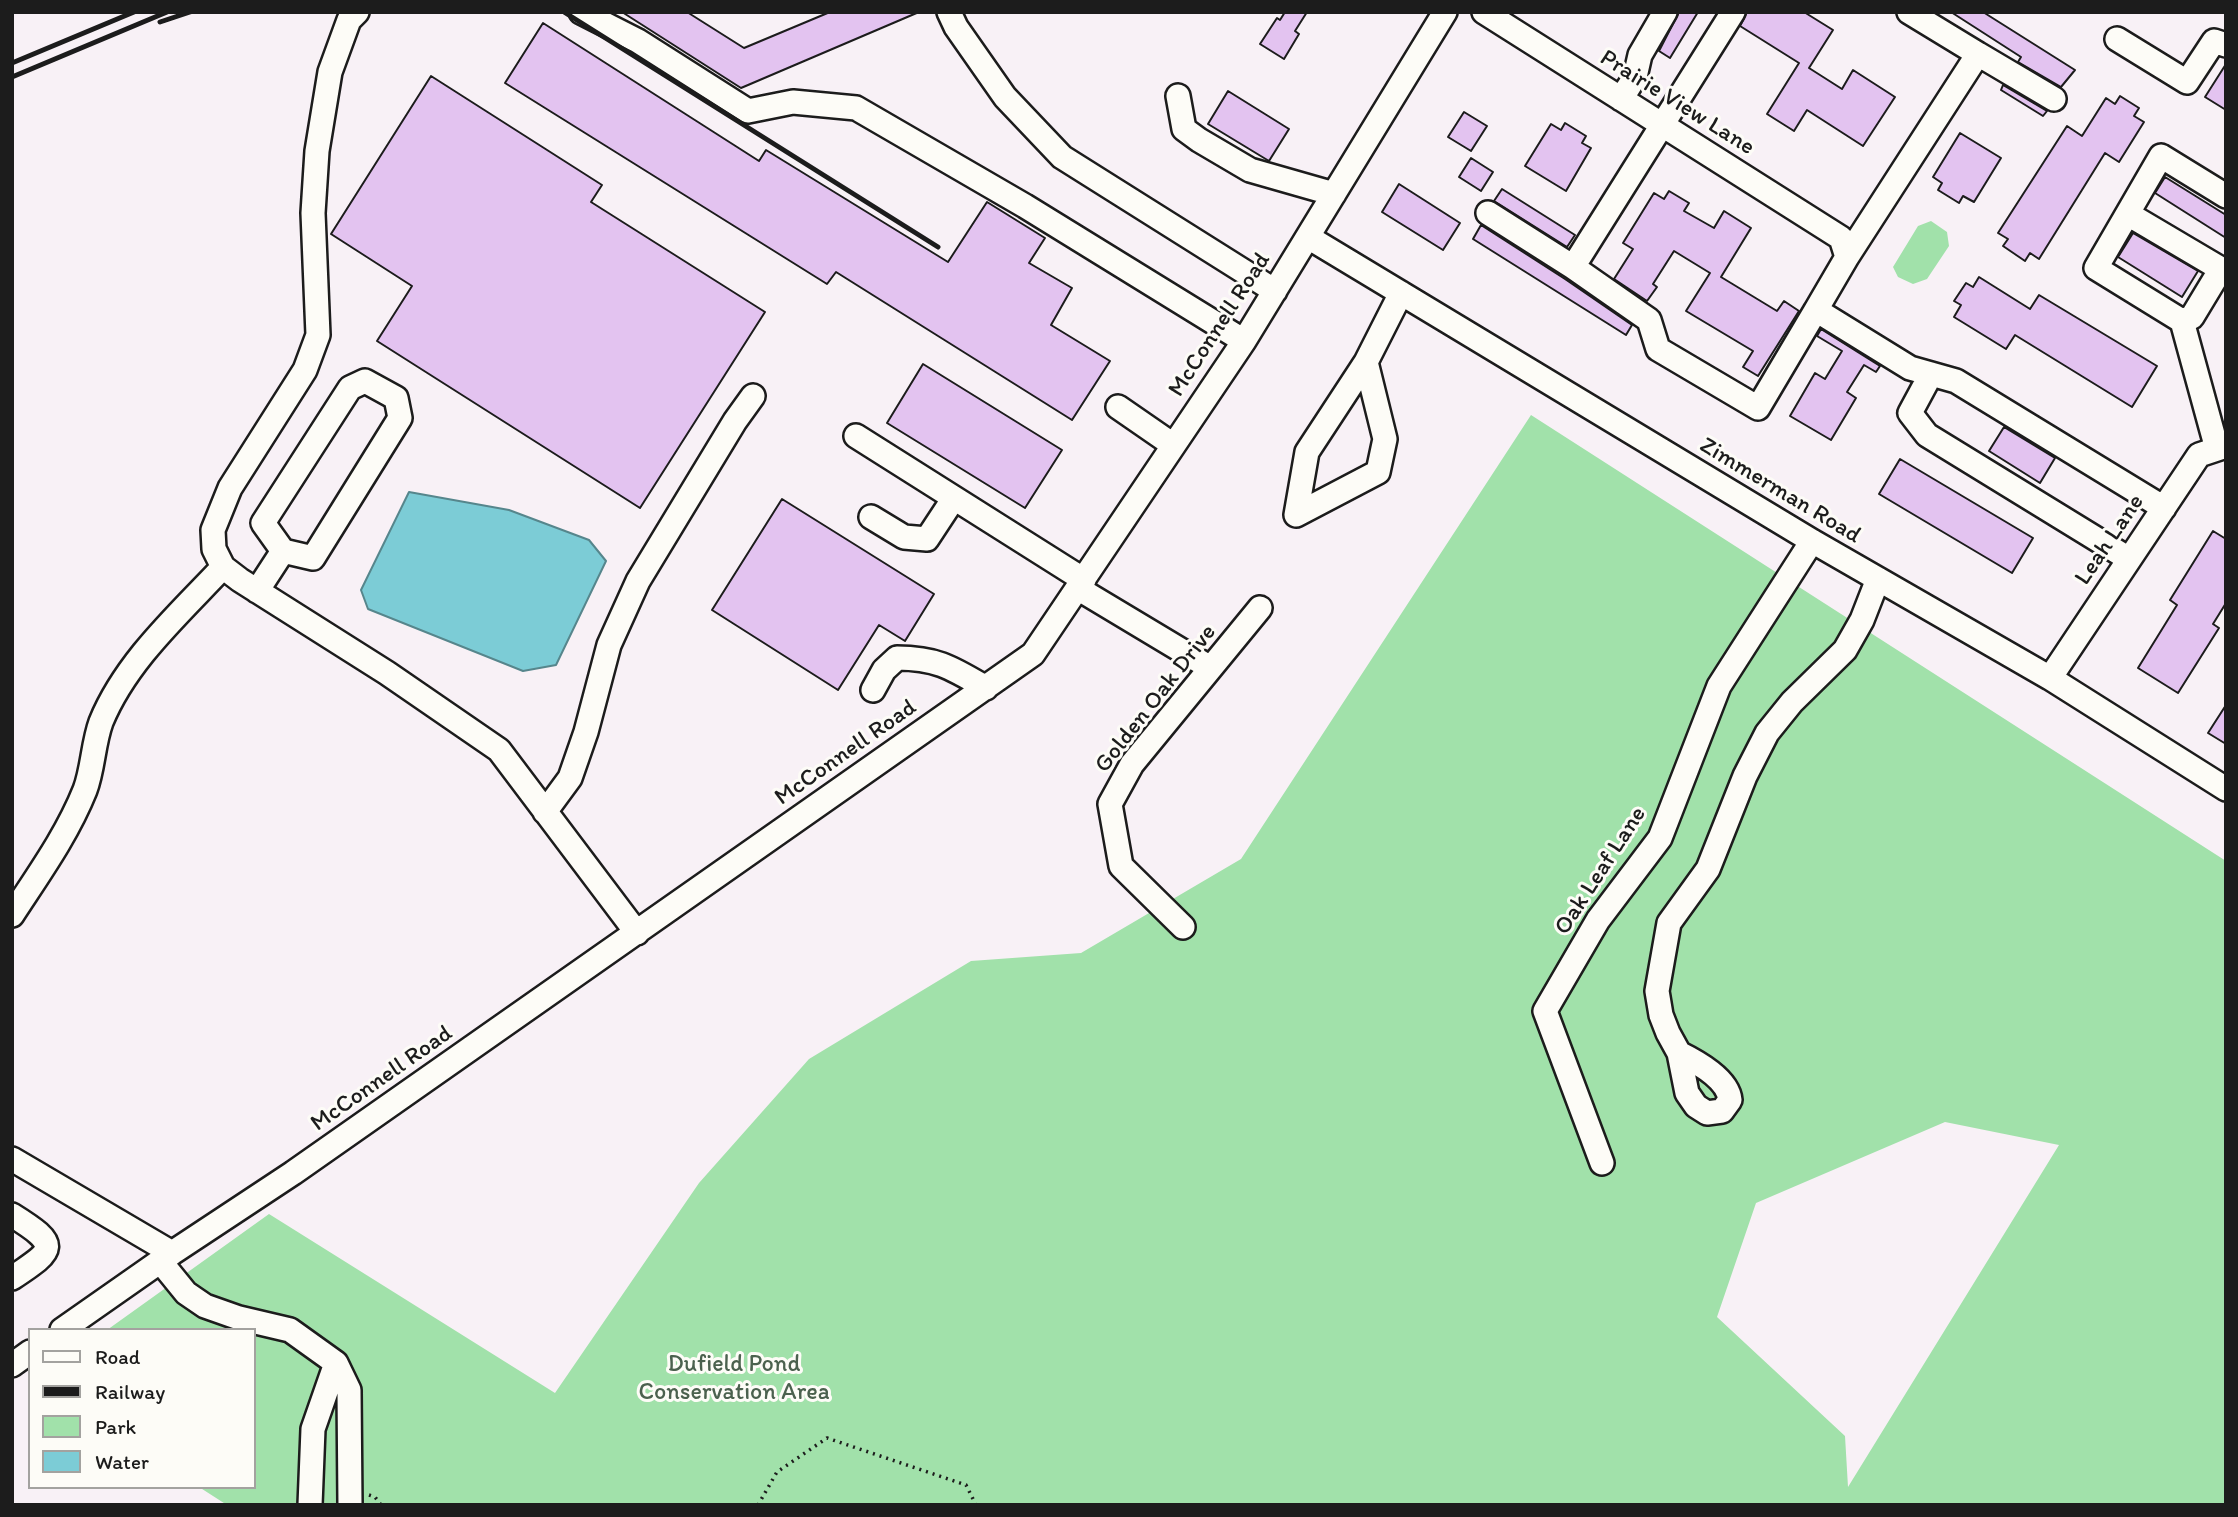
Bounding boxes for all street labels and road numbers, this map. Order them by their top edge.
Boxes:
street label: Prairie View Lane [1594,44,1760,162]
street label: McConnell Road [1163,247,1277,403]
street label: Zimmerman Road [1694,432,1866,550]
street label: Leah Lane [2069,489,2151,591]
street label: Golden Oak Drive [1089,619,1223,779]
street label: McConnell Road [770,694,922,812]
street label: Oak Leaf Lane [1549,802,1653,940]
street label: McConnell Road [306,1020,458,1138]

